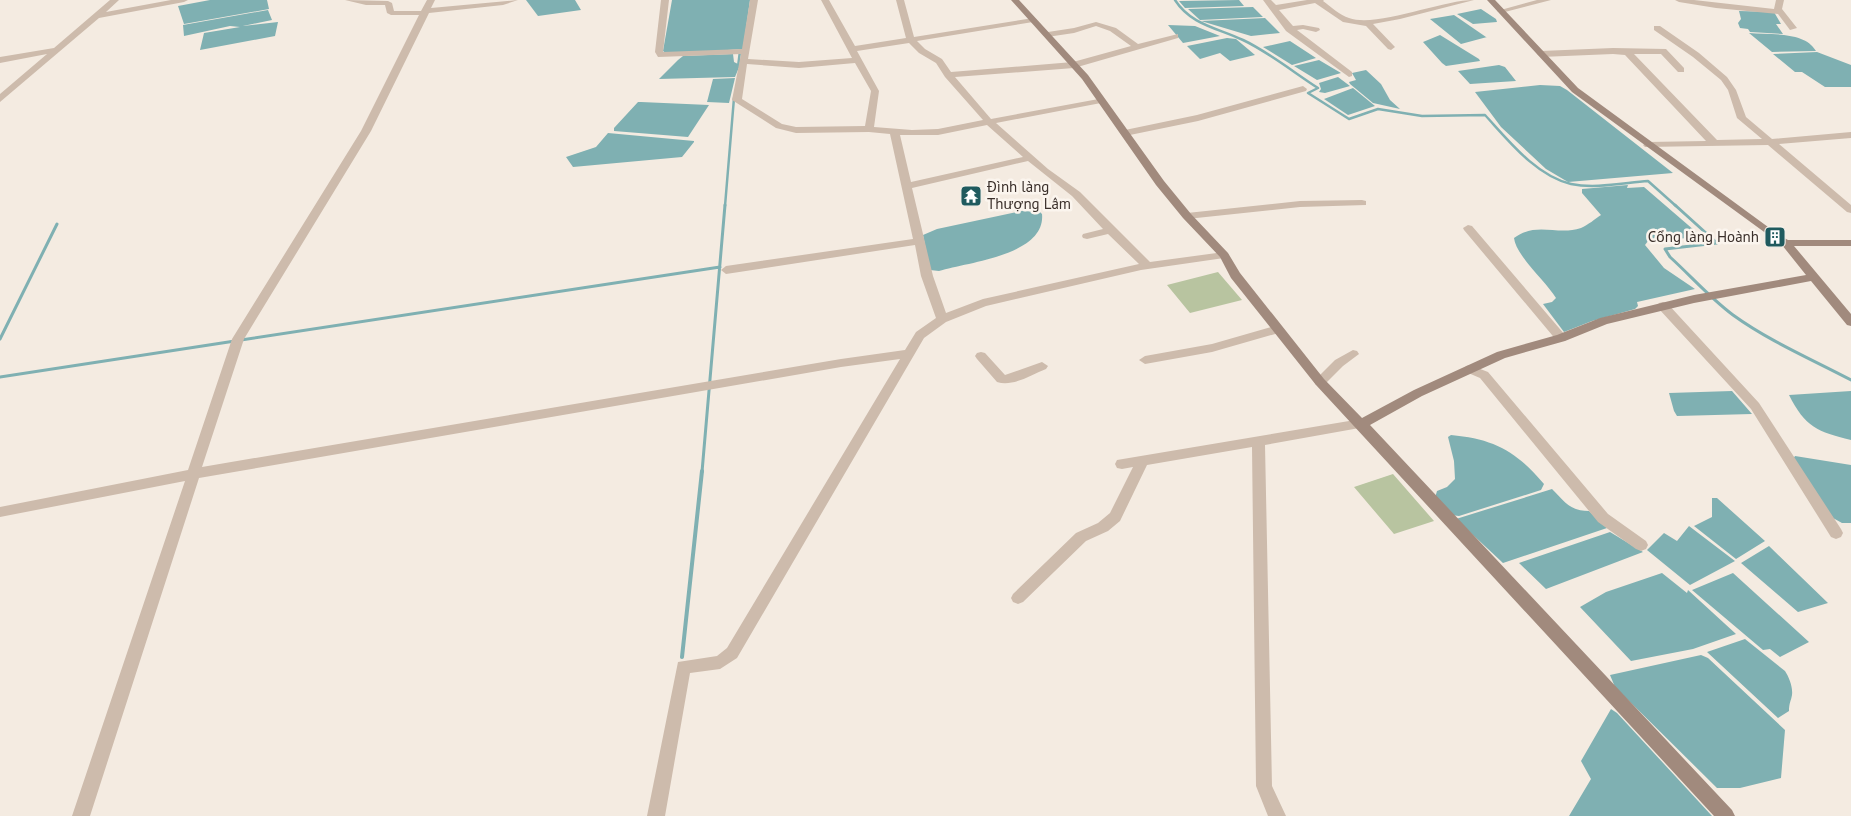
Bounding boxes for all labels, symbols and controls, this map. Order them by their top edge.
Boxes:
place label: Đình làng Thượng Lâm [986,177,1071,213]
temple icon: Đình làng Thượng Lâm [959,184,983,208]
building icon: Cổng làng Hoành [1763,225,1787,249]
place label: Cổng làng Hoành [1648,227,1759,246]

